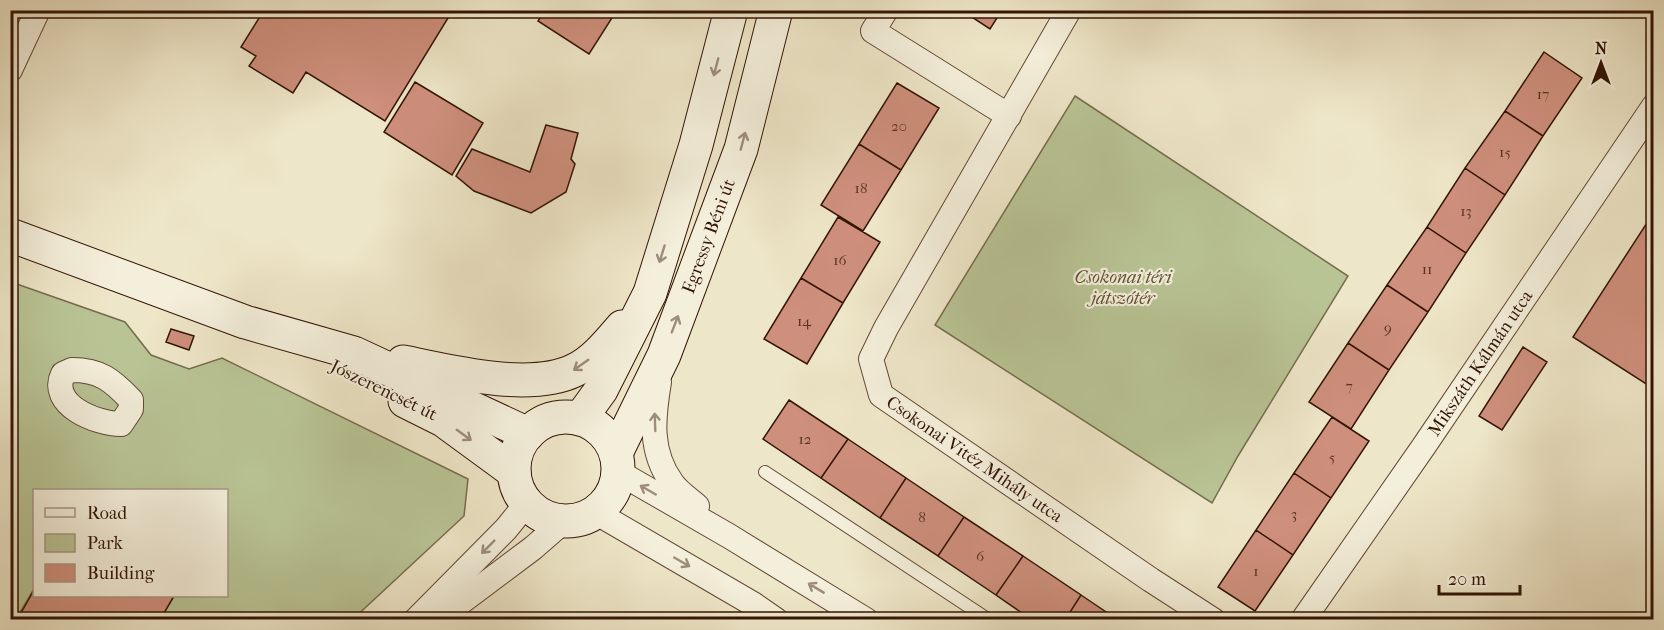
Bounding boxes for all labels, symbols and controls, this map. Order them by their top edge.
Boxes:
north arrow [1571,33,1631,93]
text: N [1595,39,1608,58]
one-way arrow [710,57,722,76]
house number: 17 [1537,85,1549,103]
house number: 20 [891,117,907,135]
one-way arrow [737,132,749,151]
house number: 15 [1499,143,1511,161]
street label: Egressy Béni út [678,176,740,297]
house number: 18 [855,179,867,197]
house number: 13 [1460,202,1472,220]
one-way arrow [656,244,667,263]
house number: 16 [833,251,848,269]
house number: 11 [1422,260,1432,278]
park label: Csokonai téri játszótér [1075,267,1173,309]
street label: Mikszáth Kálmán utca [1424,286,1538,440]
house number: 14 [797,312,812,330]
one-way arrow [670,315,681,334]
house number: 9 [1384,319,1392,337]
street label: Jószerencsét út [325,355,441,426]
one-way arrow [574,359,590,371]
house number: 7 [1345,377,1353,395]
street label: Csokonai Vitéz Mihály utca [882,392,1067,528]
one-way arrow [649,413,660,433]
one-way arrow [456,429,472,441]
house number: 12 [798,430,812,448]
house number: 5 [1329,448,1335,466]
one-way arrow [640,483,657,495]
legend [33,489,228,597]
text: Road [87,503,127,524]
house number: 3 [1291,505,1297,523]
house number: 8 [918,508,926,526]
text: Park [87,533,124,554]
one-way arrow [481,539,496,554]
house number: 6 [976,547,985,565]
one-way arrow [673,557,690,569]
scale bar [1439,558,1520,596]
house number: 1 [1253,562,1259,580]
text: Building [87,563,155,584]
text: 20 m [1448,569,1486,590]
one-way arrow [808,582,825,594]

